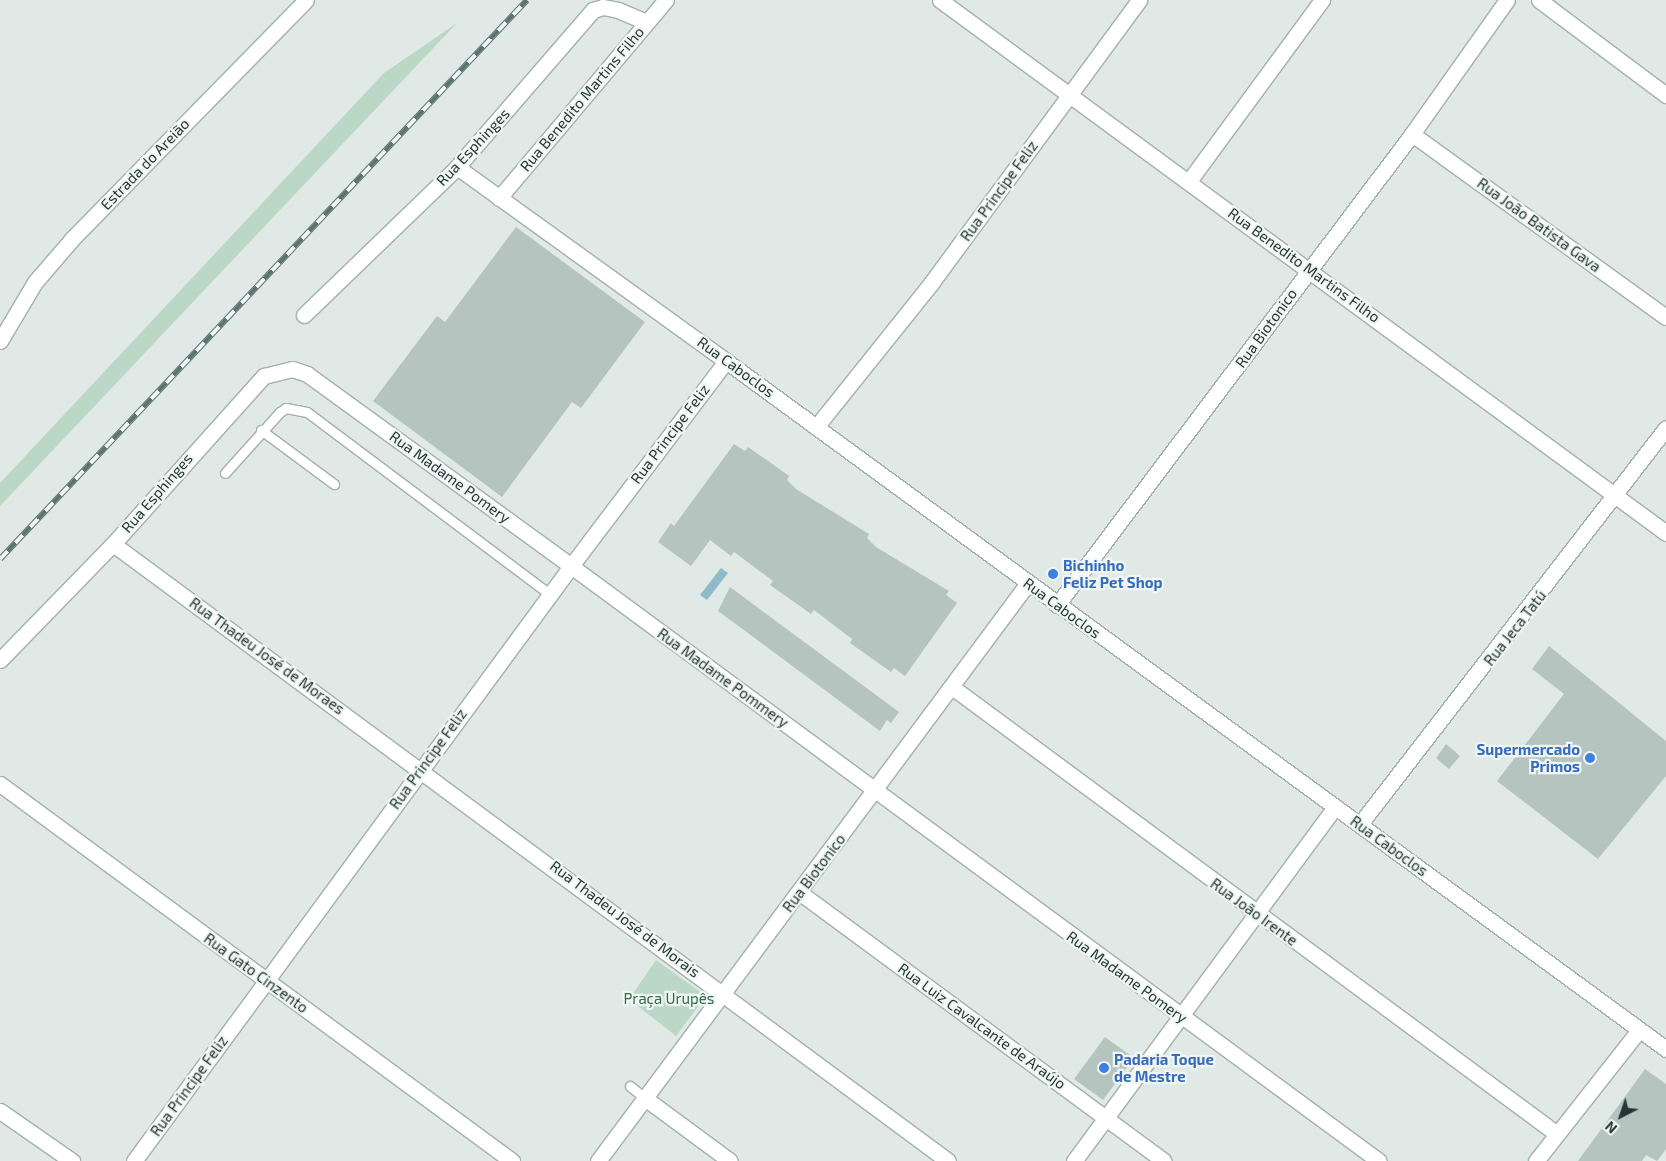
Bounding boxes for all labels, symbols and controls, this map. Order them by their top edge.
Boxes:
street label: Rua Benedito Martins Filho [516,23,648,175]
street label: Rua Esphinges [433,105,513,189]
street label: Estrada do Areião [97,114,193,214]
street label: Rua Principe Feliz [957,137,1041,245]
street label: Rua João Batista Gava [1474,174,1604,276]
street label: Rua Benedito Martins Filho [1225,204,1383,326]
street label: Rua Biotonico [1231,285,1301,371]
street label: Rua Caboclos [694,333,778,401]
street label: Rua Principe Feliz [627,381,713,487]
street label: Rua Madame Pomery [386,427,514,527]
street label: Rua Esphinges [118,450,196,536]
place label: Bichinho Feliz Pet Shop [1063,556,1162,591]
marker: Bichinho Feliz Pet Shop [1047,568,1059,580]
street label: Rua Caboclos [1020,574,1104,642]
street label: Rua Jeca Tatú [1480,586,1550,670]
street label: Rua Thadeu José de Moraes [186,594,348,718]
street label: Rua Madame Pommery [654,624,792,732]
street label: Rua Principe Feliz [386,705,470,813]
place label: Supermercado Primos [1477,740,1580,775]
marker: Supermercado Primos [1584,752,1596,764]
street label: Rua Caboclos [1347,812,1431,880]
street label: Rua Biotonico [779,830,849,916]
street label: Rua Thadeu José de Morais [546,857,704,981]
street label: Rua João Irente [1207,874,1301,950]
street label: Rua Madame Pomery [1063,927,1191,1027]
street label: Rua Gato Cinzento [200,929,312,1017]
street label: Rua Luiz Cavalcante de Araújo [894,959,1070,1093]
park label: Praça Urupês [624,990,714,1008]
street label: Rua Principe Feliz [147,1032,231,1140]
place label: Padaria Toque de Mestre [1114,1050,1214,1085]
marker: Padaria Toque de Mestre [1098,1062,1110,1074]
north arrow [1596,1091,1646,1141]
text: N [1601,1118,1620,1137]

